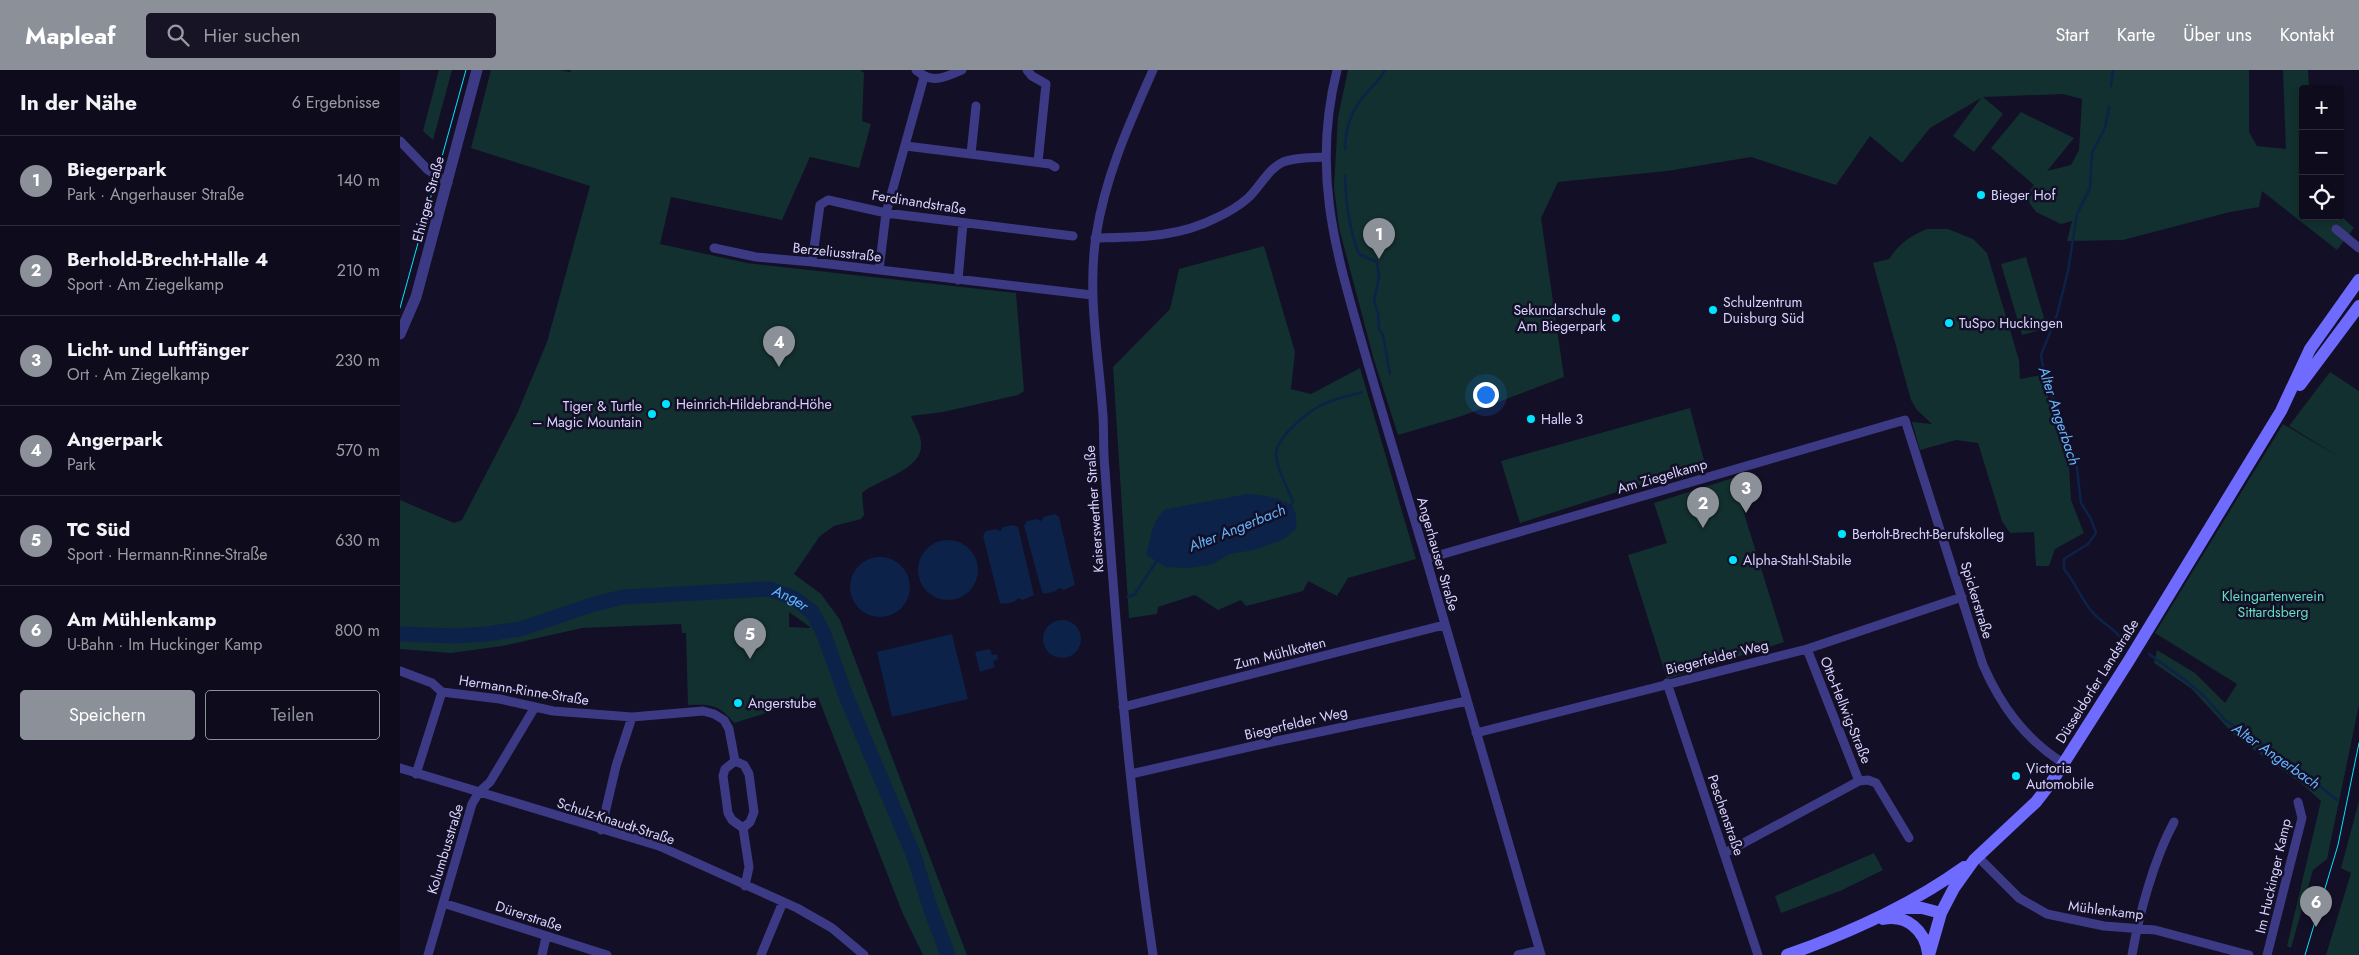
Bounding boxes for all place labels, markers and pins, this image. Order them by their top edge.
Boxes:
place label: Bieger Hof [1991,185,2057,205]
marker: Bieger Hof [1975,189,1987,201]
pin: 1 [1363,218,1395,259]
place label: Schulzentrum Duisburg Süd [1723,292,1804,328]
place label: Sekundarschule Am Biegerpark [1513,300,1607,336]
marker: Schulzentrum Duisburg Süd [1707,304,1719,316]
marker: Sekundarschule Am Biegerpark [1610,312,1622,324]
place label: TuSpo Huckingen [1959,313,2063,333]
marker: TuSpo Huckingen [1943,317,1955,329]
pin: 4 [763,326,795,367]
place label: Heinrich-Hildebrand-Höhe [676,394,832,414]
place label: Tiger & Turtle – Magic Mountain [532,396,642,432]
marker: Heinrich-Hildebrand-Höhe [660,398,672,410]
marker: Tiger & Turtle – Magic Mountain [646,408,658,420]
place label: Halle 3 [1541,409,1584,429]
marker: Halle 3 [1525,413,1537,425]
pin: 3 [1730,472,1762,513]
pin: 2 [1687,487,1719,528]
place label: Bertolt-Brecht-Berufskolleg [1852,524,2004,544]
marker: Bertolt-Brecht-Berufskolleg [1836,528,1848,540]
place label: Alpha-Stahl-Stabile [1743,550,1852,570]
marker: Alpha-Stahl-Stabile [1727,554,1739,566]
pin: 5 [734,618,766,659]
place label: Angerstube [748,693,816,713]
marker: Angerstube [732,697,744,709]
place label: Victoria Automobile [2026,758,2094,794]
marker: Victoria Automobile [2010,770,2022,782]
pin: 6 [2300,886,2332,927]

